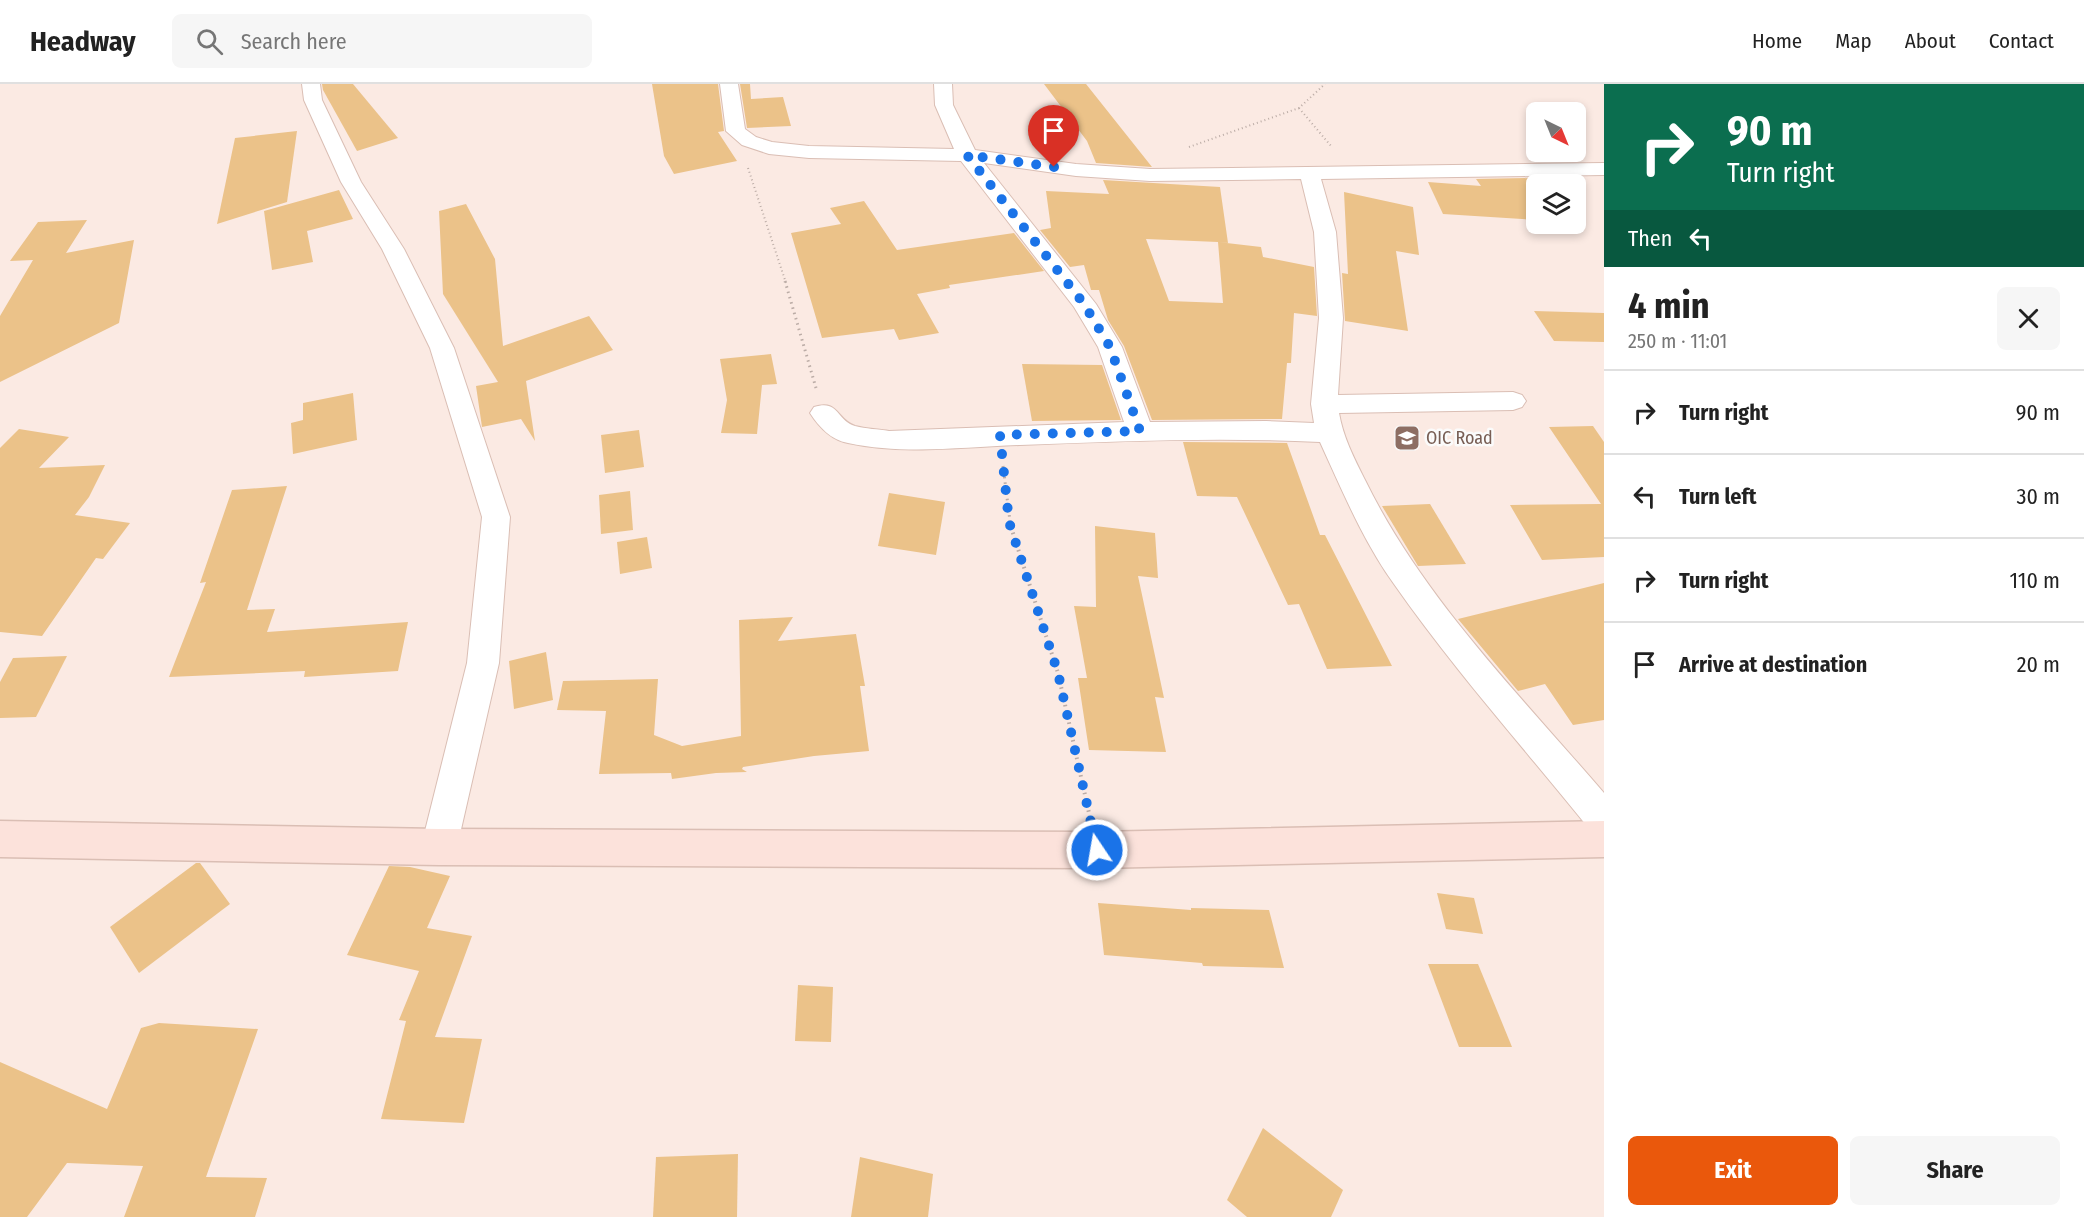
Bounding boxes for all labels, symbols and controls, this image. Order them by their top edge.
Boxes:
search box [172,14,592,68]
text: Headway [30,25,136,58]
icon: search [193,25,226,58]
text: Search here [241,28,347,55]
text: Home [1752,28,1802,54]
text: Map [1835,28,1872,54]
text: About [1905,28,1956,54]
text: Contact [1989,28,2054,54]
north arrow [1526,102,1586,162]
map controls [1526,102,1586,234]
pin [1028,105,1079,167]
text: 90 m [1727,106,1812,156]
icon: right [1628,108,1706,186]
icon: arrive [1037,114,1070,147]
text: Turn right [1727,157,1835,189]
button: layers [1526,174,1586,234]
icon: left [1684,222,1717,255]
text: Then [1628,225,1672,252]
text: 4 min [1628,284,1710,328]
button: close [1997,287,2060,350]
text: 250 m · 11:01 [1628,329,1727,353]
icon: right [1628,396,1661,429]
text: Turn right [1679,399,1768,426]
text: 90 m [2016,399,2060,426]
school or university icon: OIC Road [1392,423,1422,453]
place label: OIC Road [1426,427,1493,449]
icon: left [1628,480,1661,513]
text: Turn left [1679,483,1757,510]
text: 30 m [2017,483,2060,510]
icon: right [1628,564,1661,597]
text: Turn right [1679,567,1768,594]
text: 110 m [2010,567,2060,594]
icon: arrive [1628,648,1661,681]
text: Arrive at destination [1679,651,1867,678]
text: 20 m [2017,651,2060,678]
position arrow [1065,818,1129,882]
button: Exit [1628,1136,1838,1205]
button: Share [1850,1136,2060,1205]

